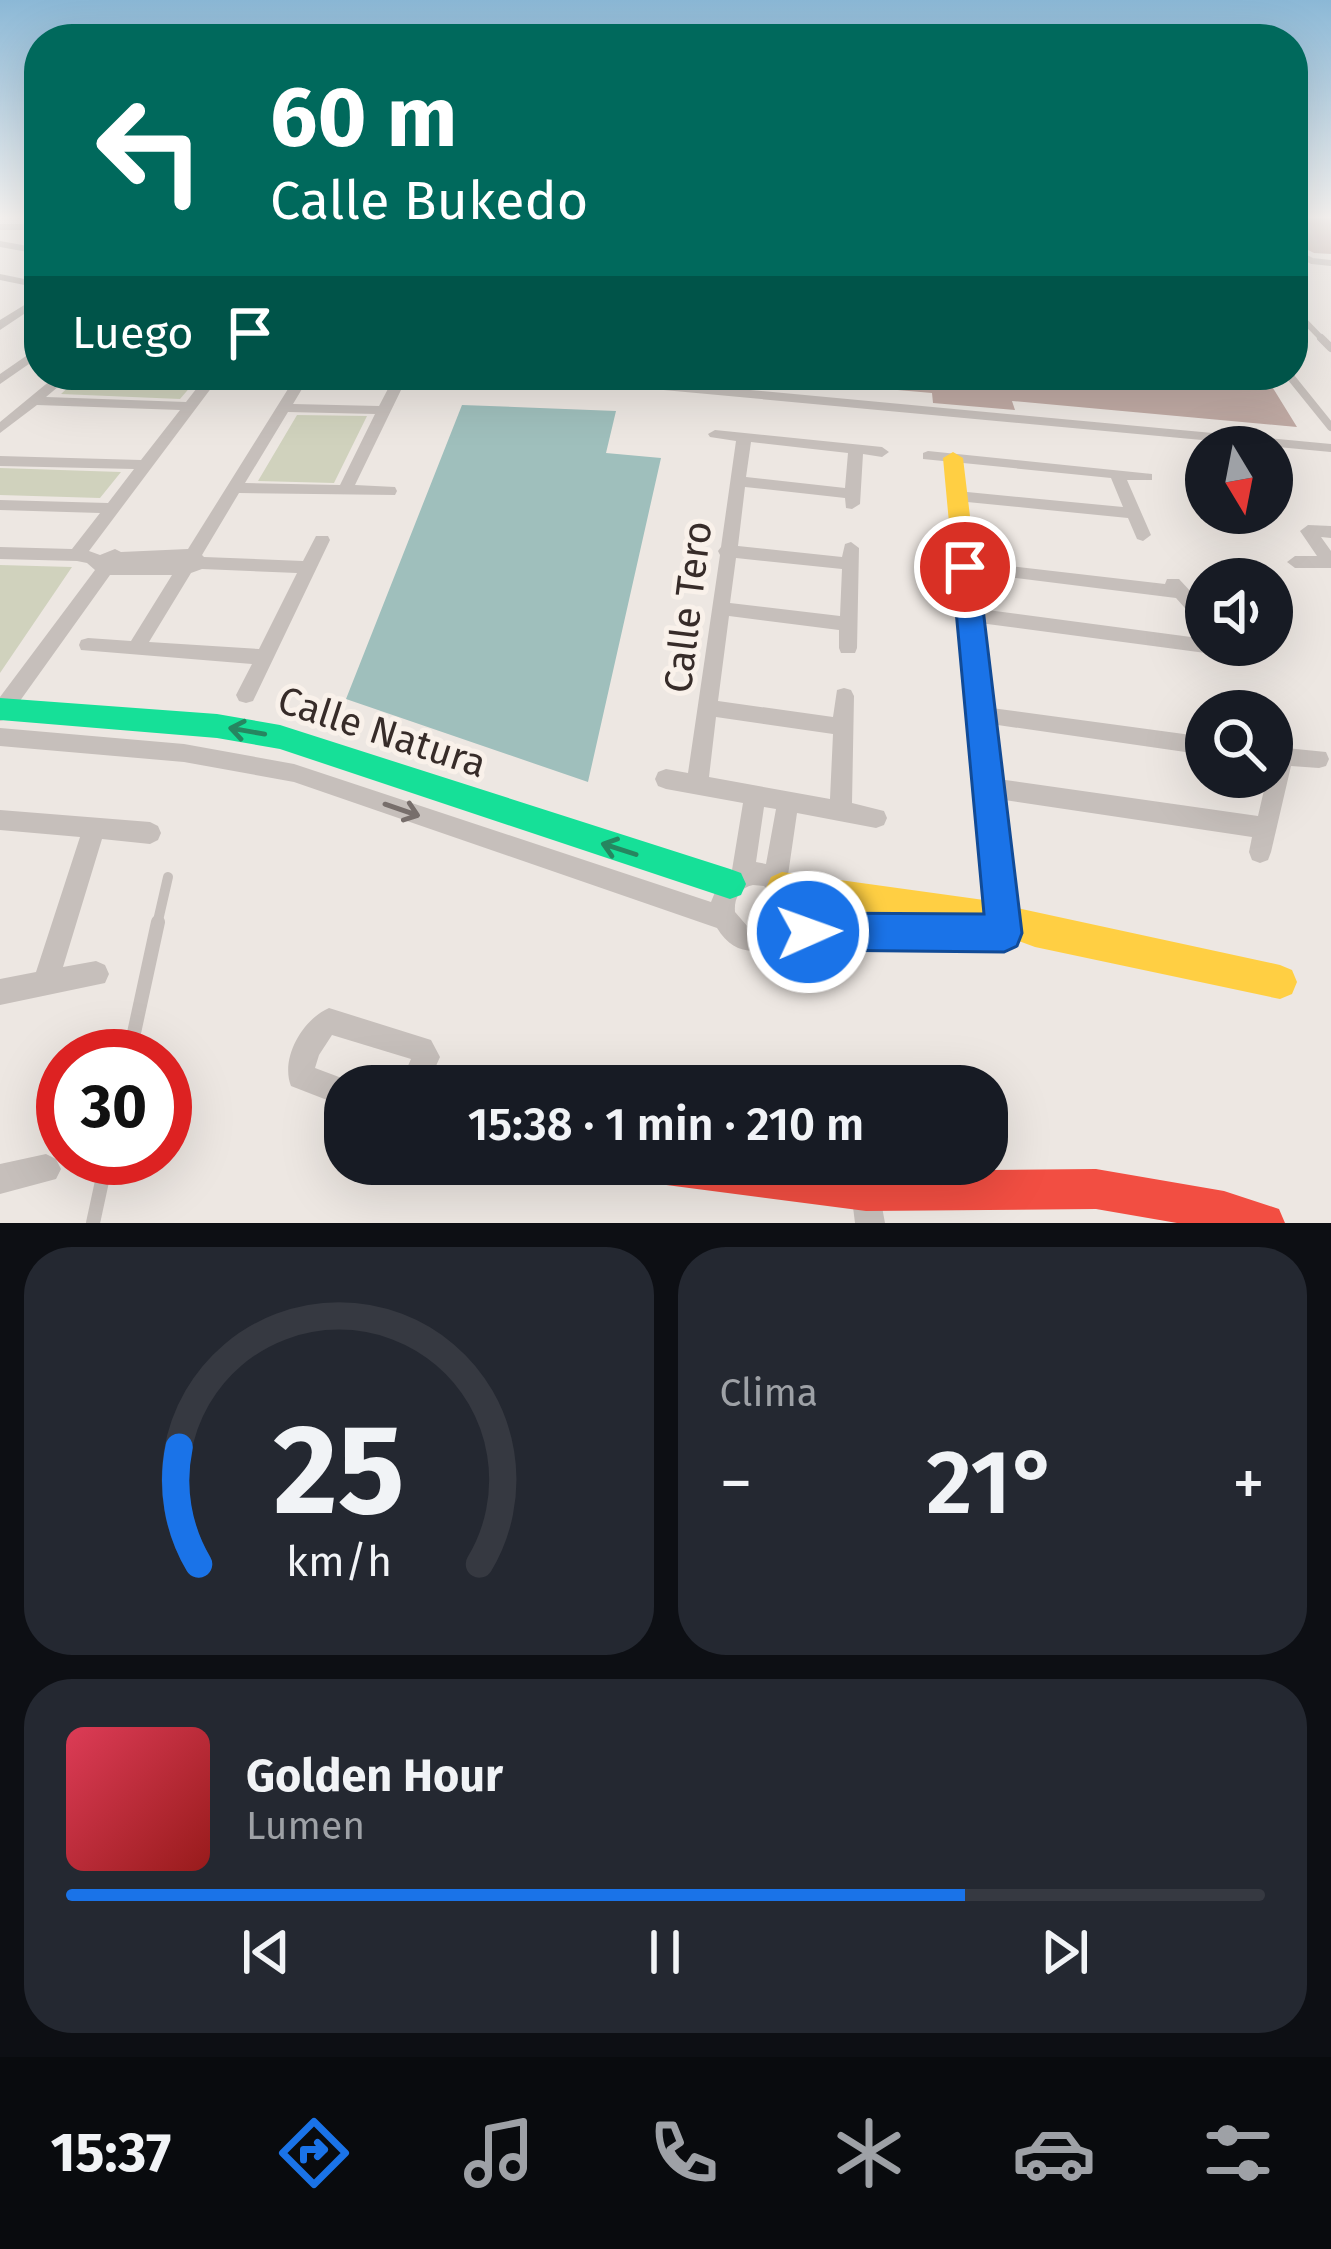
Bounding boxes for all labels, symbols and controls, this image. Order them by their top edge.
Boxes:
text: 60 m [270,67,457,168]
icon: left [72,72,228,228]
text: Calle Bukedo [270,169,588,233]
icon: arrive [217,300,283,366]
text: Luego [72,306,193,360]
north arrow [1185,426,1293,534]
map controls [1185,426,1293,798]
pin [914,516,1016,618]
street label: Calle Tero [655,519,721,695]
icon: arrive [932,534,998,600]
button: sound [1185,558,1293,666]
street label: Calle Natura [272,677,492,787]
button: search [1185,690,1293,798]
one-way arrow [229,718,268,741]
one-way arrow [382,801,420,823]
one-way arrow [601,836,639,858]
position arrow [745,869,871,995]
speed limit sign: 30 [36,1029,192,1185]
text: 15:38 · 1 min · 210 m [468,1098,864,1152]
text: Clima [720,1370,818,1416]
text: 25 [273,1396,404,1546]
text: 21° [926,1429,1058,1537]
text: − [720,1444,753,1523]
text: + [1232,1444,1265,1523]
text: km/h [286,1536,392,1587]
text: Golden Hour [246,1749,503,1803]
text: Lumen [246,1803,365,1849]
icon: previous [233,1919,299,1985]
icon: pause [632,1919,698,1985]
icon: next [1032,1919,1098,1985]
icon: directions [272,2111,356,2195]
icon: music [457,2111,541,2195]
icon: phone [642,2111,726,2195]
icon: climate [827,2111,911,2195]
icon: car [1012,2111,1096,2195]
icon: filters [1196,2111,1280,2195]
text: 15:37 [50,2121,171,2185]

